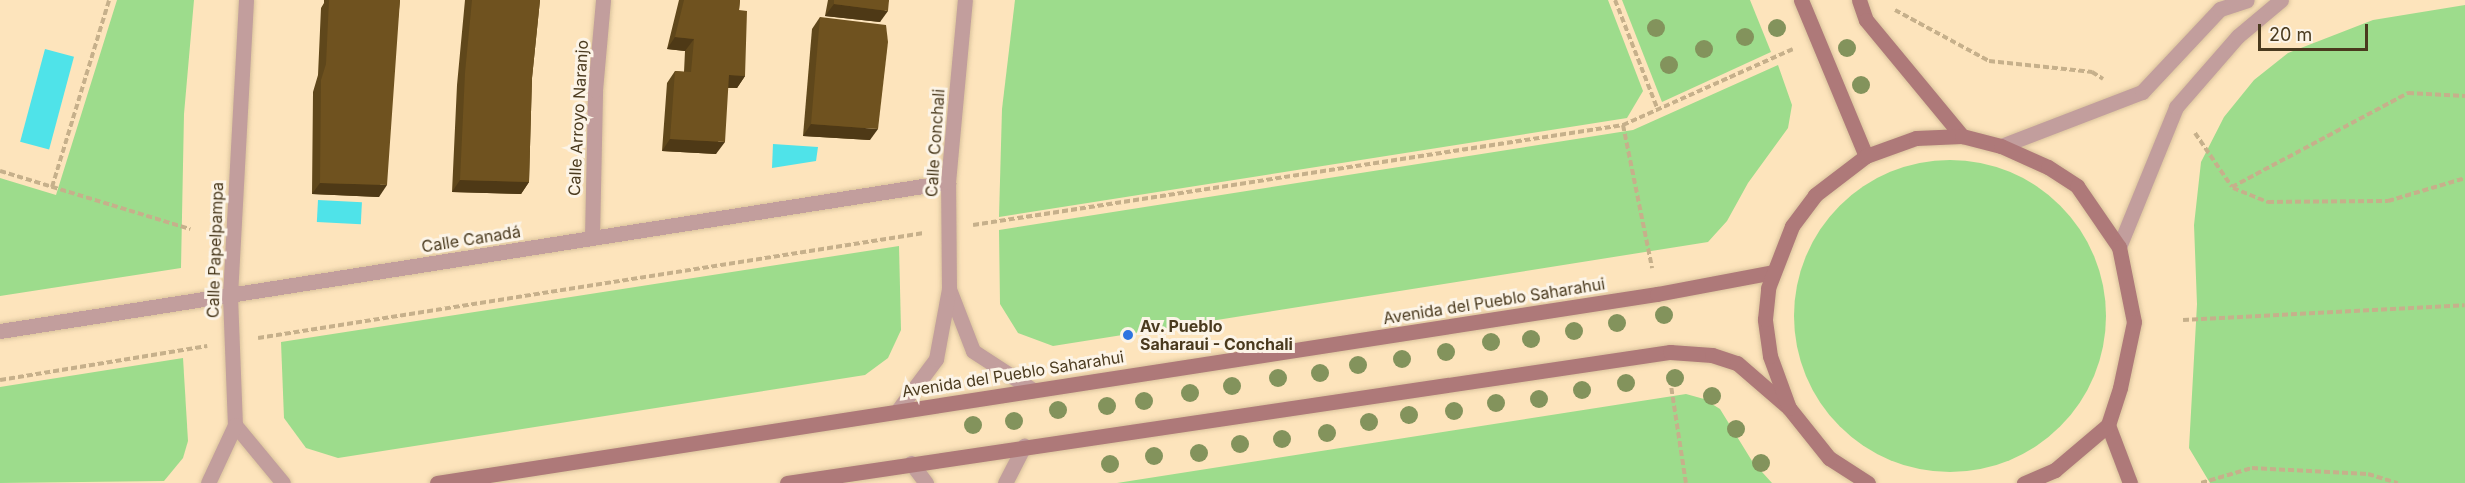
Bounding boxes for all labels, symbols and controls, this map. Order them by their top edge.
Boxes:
scale bar [2261,12,2370,50]
text: 20 m [2269,24,2312,45]
street label: Calle Arroyo Naranjo [564,39,592,197]
street label: Calle Conchali [922,88,948,198]
street label: Calle Papelpampa [203,182,227,318]
street label: Calle Canadá [420,222,522,256]
street label: Avenida del Pueblo Saharahui [1382,274,1606,328]
place label: Av. Pueblo Saharaui - Conchali [1140,316,1293,354]
marker: Av. Pueblo Saharaui - Conchali [1121,328,1135,342]
street label: Avenida del Pueblo Saharahui [901,347,1125,401]

